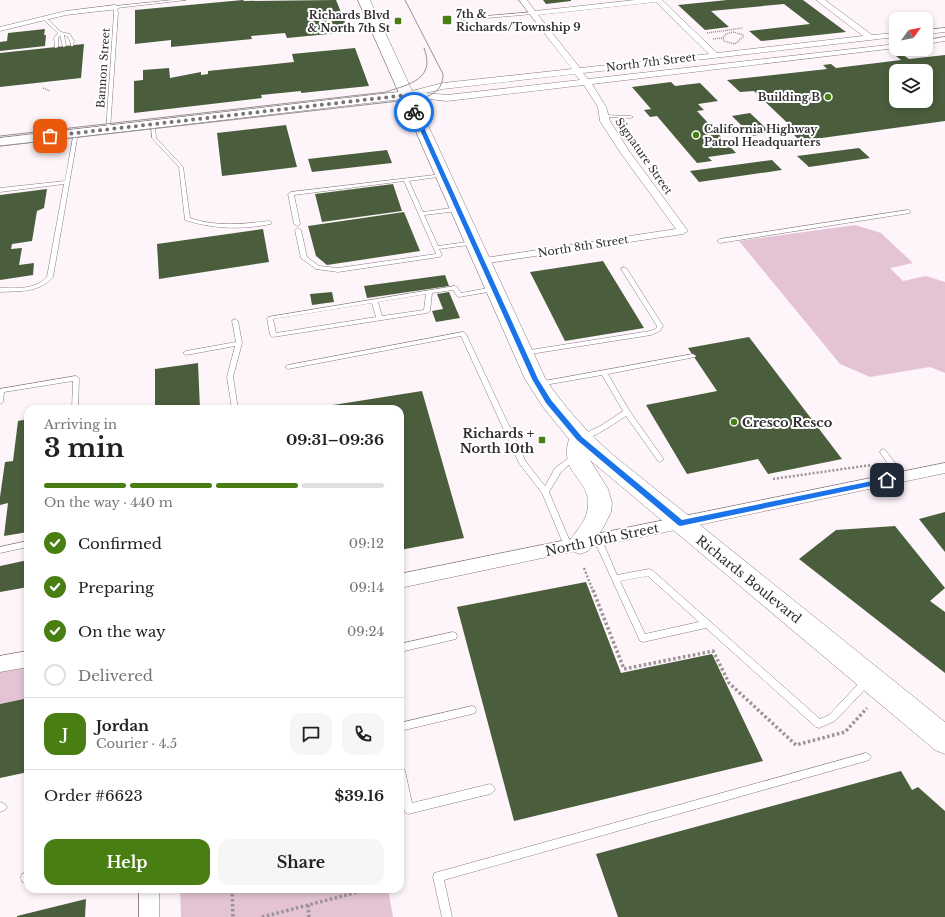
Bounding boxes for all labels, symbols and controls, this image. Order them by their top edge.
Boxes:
place label: 7th & Richards/Township 9 [456,7,581,34]
place label: Richards Blvd & North 7th St [307,8,391,35]
north arrow [889,12,933,56]
map controls [889,12,933,108]
marker: 7th & Richards/Township 9 [441,14,453,26]
marker: Richards Blvd & North 7th St [393,16,403,26]
street label: Bannon Street [93,26,113,109]
street label: North 7th Street [605,49,698,74]
button: layers [889,64,933,108]
place label: Building B [758,90,820,104]
courier [394,92,434,132]
marker: Building B [823,92,833,102]
icon: bike [403,101,425,123]
street label: Signature Street [612,115,676,198]
pin [33,119,67,153]
place label: California Highway Patrol Headquarters [704,122,821,149]
icon: bag [39,125,61,147]
marker: California Highway Patrol Headquarters [691,130,701,140]
street label: North 8th Street [537,232,630,260]
place label: Cresco Resco [742,414,833,431]
text: Arriving in [44,416,117,433]
marker: Cresco Resco [729,417,739,427]
place label: Richards + North 10th [460,425,535,457]
text: 09:31–09:36 [286,430,384,449]
text: 3 min [44,432,125,464]
marker: Richards + North 10th [537,435,547,445]
pin [870,463,904,497]
icon: home [876,469,898,491]
text: On the way · 440 m [44,494,173,511]
street label: North 10th Street [544,519,660,560]
icon: check [44,532,66,554]
street label: Richards Boulevard [693,532,805,627]
text: Confirmed [78,534,162,553]
text: 09:12 [349,535,384,552]
icon: check [44,576,66,598]
text: Preparing [78,578,154,597]
text: 09:14 [349,579,384,596]
icon: check [44,620,66,642]
text: On the way [78,622,166,641]
text: 09:24 [347,623,384,640]
text: Delivered [78,666,153,685]
button: chat [290,713,332,755]
button: phone [342,713,384,755]
text: Jordan [96,716,149,735]
text: J [62,724,68,743]
text: Courier · 4.5 [96,735,177,752]
text: Order #6623 [44,786,143,805]
text: $39.16 [335,786,384,805]
button: Help [44,839,210,885]
button: Share [218,839,384,885]

